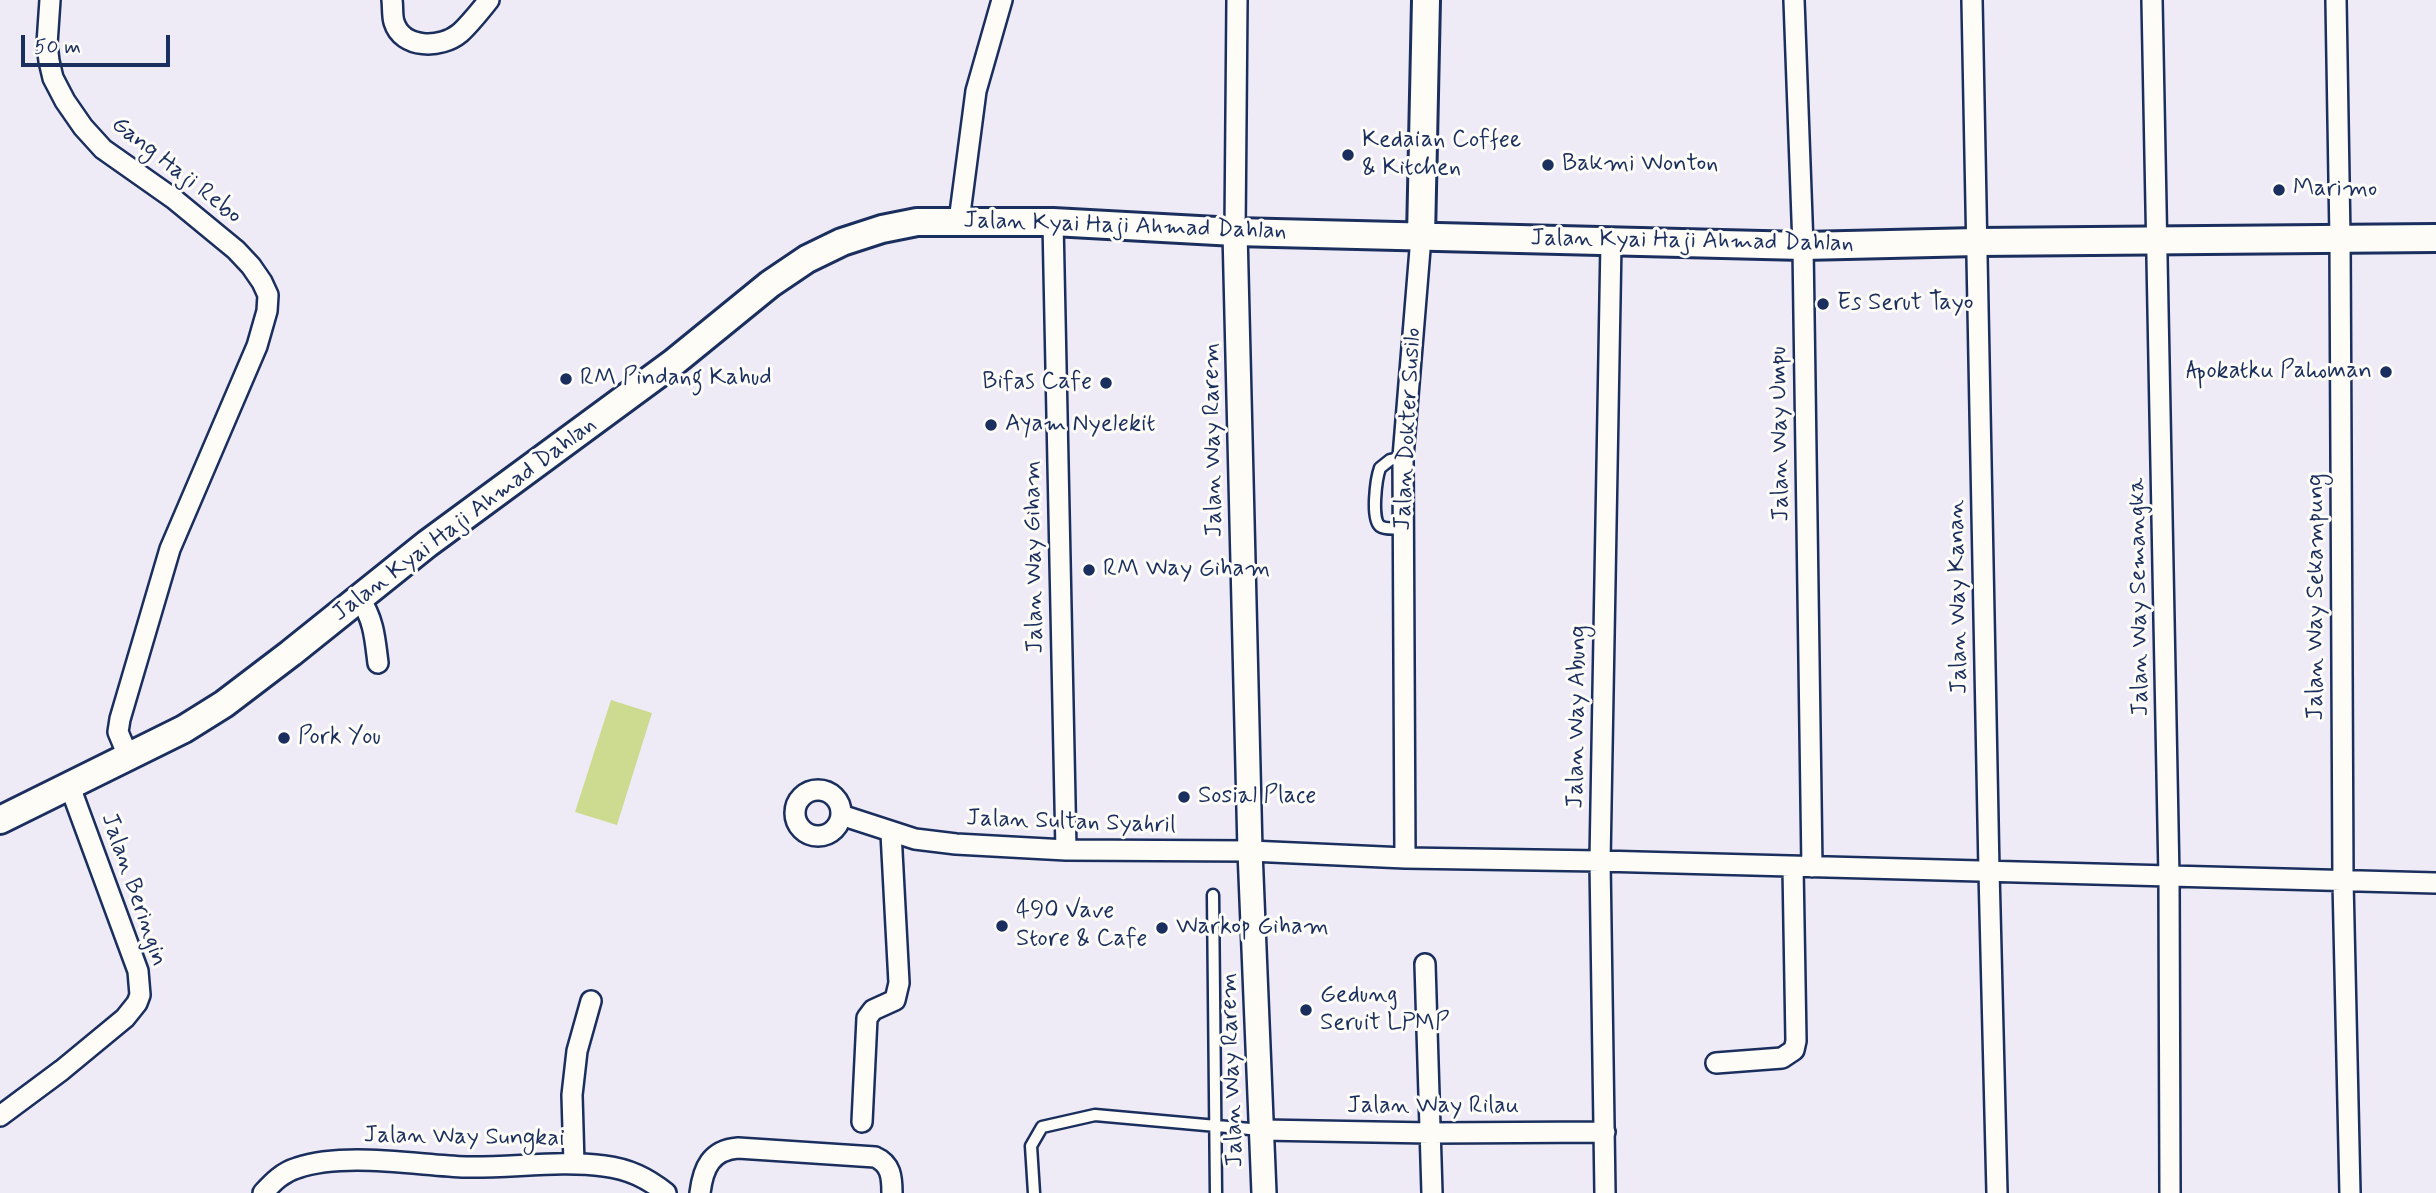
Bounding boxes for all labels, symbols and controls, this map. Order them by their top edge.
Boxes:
scale bar [24,21,173,65]
text: 50 m [34,33,81,61]
street label: Gang Haji Rebo [105,111,247,231]
place label: Kedaian Coffee & Kitchen [1362,127,1521,183]
marker: Kedaian Coffee & Kitchen [1340,147,1356,163]
place label: Bakmi Wonton [1562,151,1718,179]
marker: Bakmi Wonton [1540,157,1556,173]
place label: Marimo [2293,176,2377,204]
marker: Marimo [2271,182,2287,198]
street label: Jalan Kyai Haji Ahmad Dahlan [963,207,1287,247]
street label: Jalan Kyai Haji Ahmad Dahlan [1530,225,1854,259]
place label: Es Serut Tayo [1837,290,1974,318]
marker: Es Serut Tayo [1815,296,1831,312]
street label: Jalan Dokter Susilo [1389,327,1429,531]
street label: Jalan Way Rarem [1198,342,1230,538]
street label: Jalan Way Umpu [1765,346,1797,522]
place label: Apokatku Pahoman [2186,358,2372,386]
marker: Apokatku Pahoman [2378,364,2394,380]
place label: RM Pindang Kahud [580,365,772,393]
place label: Bifas Cafe [982,369,1092,397]
marker: RM Pindang Kahud [558,371,574,387]
marker: Bifas Cafe [1098,375,1114,391]
street label: Jalan Kyai Haji Ahmad Dahlan [327,411,603,629]
place label: Ayam Nyelekit [1005,411,1156,439]
marker: Ayam Nyelekit [983,417,999,433]
street label: Jalan Way Giham [1019,460,1051,654]
street label: Jalan Way Sekampung [2303,474,2331,720]
street label: Jalan Way Semangka [2124,477,2156,717]
street label: Jalan Way Kanan [1943,500,1975,694]
place label: RM Way Giham [1103,556,1270,584]
marker: RM Way Giham [1081,562,1097,578]
street label: Jalan Way Abung [1562,625,1594,809]
place label: Pork You [298,724,381,752]
marker: Pork You [276,730,292,746]
place label: Sosial Place [1198,783,1316,811]
marker: Sosial Place [1176,789,1192,805]
street label: Jalan Sultan Syahril [966,805,1176,841]
street label: Jalan Beringin [93,810,173,970]
place label: 490 Vave Store & Cafe [1016,898,1147,954]
place label: Warkop Giham [1176,914,1329,942]
marker: 490 Vave Store & Cafe [994,918,1010,934]
marker: Warkop Giham [1154,920,1170,936]
street label: Jalan Way Rarem [1215,972,1251,1168]
place label: Gedung Seruit LPMP [1320,982,1449,1038]
marker: Gedung Seruit LPMP [1298,1002,1314,1018]
street label: Jalan Way Rilau [1347,1093,1519,1121]
street label: Jalan Way Sungkai [363,1122,565,1154]

